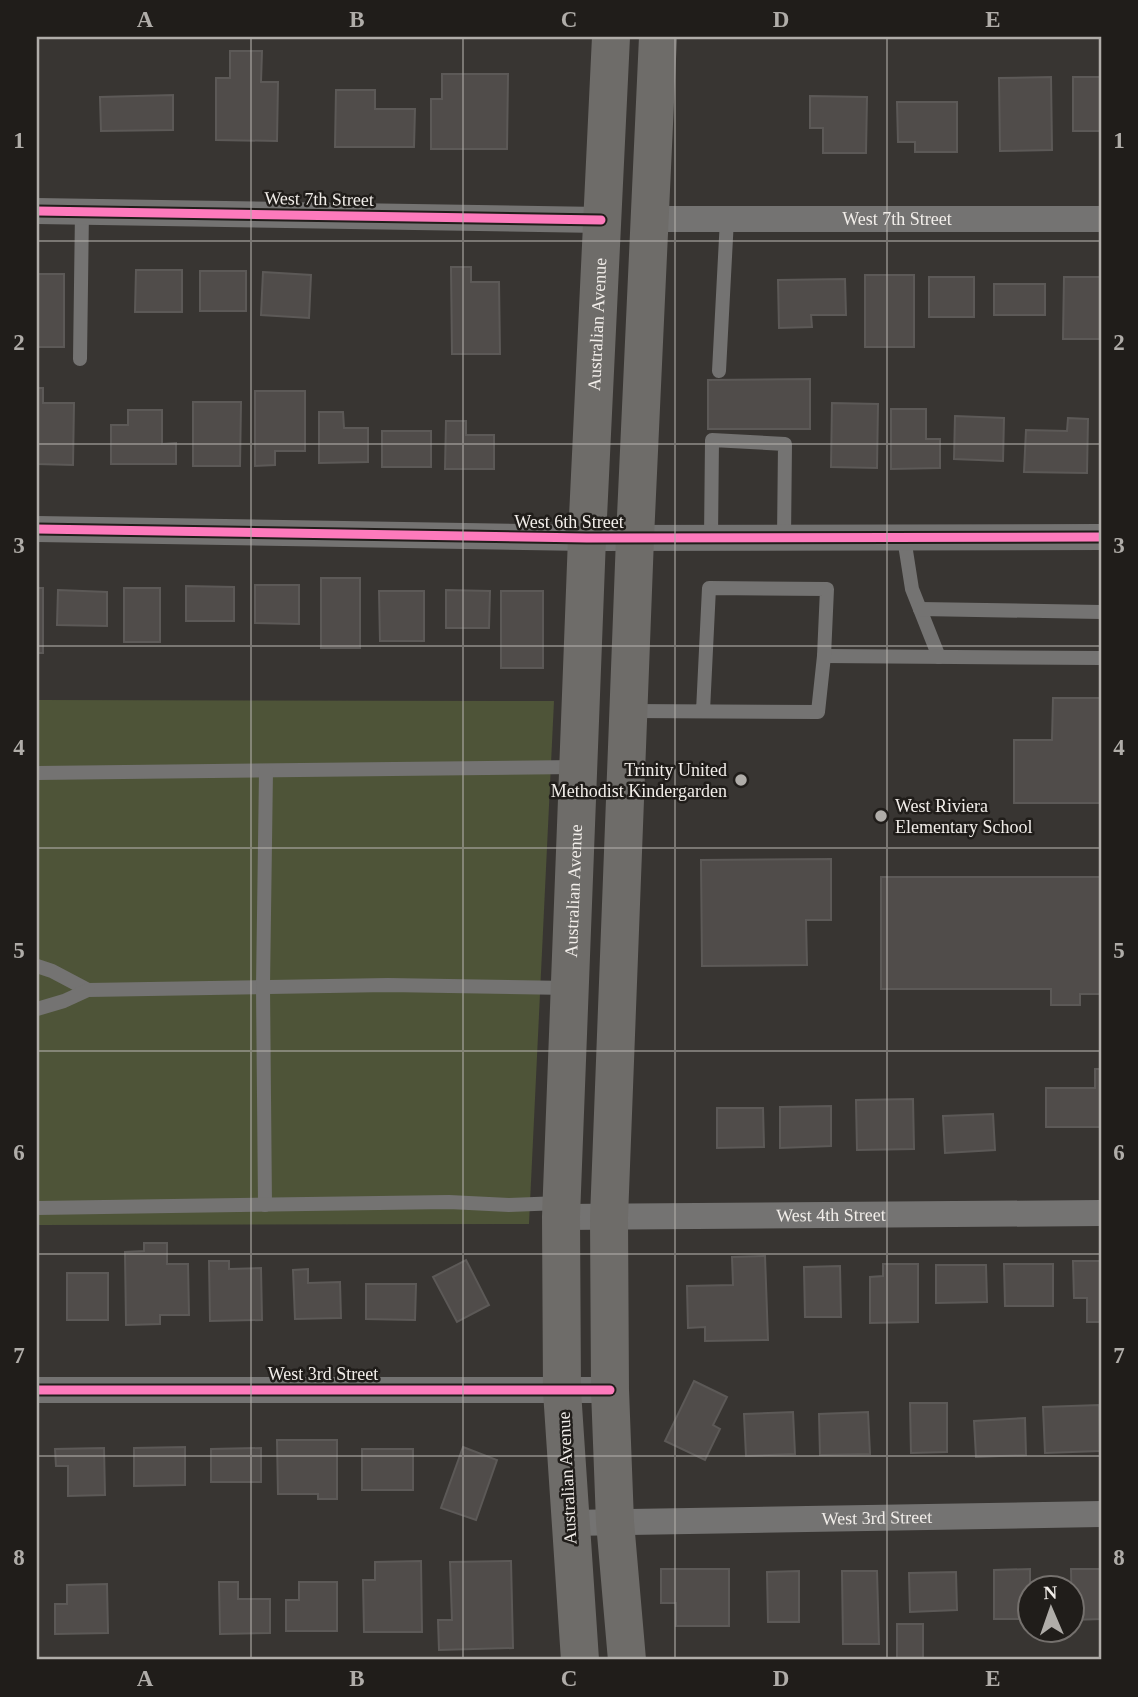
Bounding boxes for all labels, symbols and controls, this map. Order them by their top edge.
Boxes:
text: A [137,7,154,32]
text: B [349,7,365,32]
text: C [561,7,577,32]
text: D [773,7,789,32]
text: E [985,7,1001,32]
text: 1 [13,128,25,153]
text: 1 [1113,128,1125,153]
street label: West 7th Street [264,188,374,210]
street label: West 7th Street [842,209,952,229]
street label: Australian Avenue [584,257,610,391]
text: 2 [13,330,25,355]
text: 2 [1113,330,1125,355]
street label: West 6th Street [514,512,624,532]
text: 3 [13,533,25,558]
text: 3 [1113,533,1125,558]
text: 4 [13,735,25,760]
text: 4 [1113,735,1125,760]
place label: Trinity United Methodist Kindergarden [551,760,727,801]
marker: Trinity United Methodist Kindergarden [733,772,749,788]
place label: West Riviera Elementary School [895,796,1032,837]
marker: West Riviera Elementary School [873,808,889,824]
street label: Australian Avenue [561,824,586,958]
text: 5 [13,938,25,963]
text: 5 [1113,938,1125,963]
text: 6 [13,1140,25,1165]
text: 6 [1113,1140,1125,1165]
street label: West 4th Street [776,1205,886,1225]
text: 7 [13,1343,25,1368]
text: 7 [1113,1343,1125,1368]
street label: West 3rd Street [268,1364,378,1384]
street label: Australian Avenue [554,1411,580,1545]
street label: West 3rd Street [821,1507,932,1529]
text: 8 [13,1545,25,1570]
text: 8 [1113,1545,1125,1570]
north arrow [1016,1574,1086,1644]
text: N [1043,1582,1058,1603]
text: A [137,1666,154,1691]
text: B [349,1666,365,1691]
text: C [561,1666,577,1691]
text: D [773,1666,789,1691]
text: E [985,1666,1001,1691]

